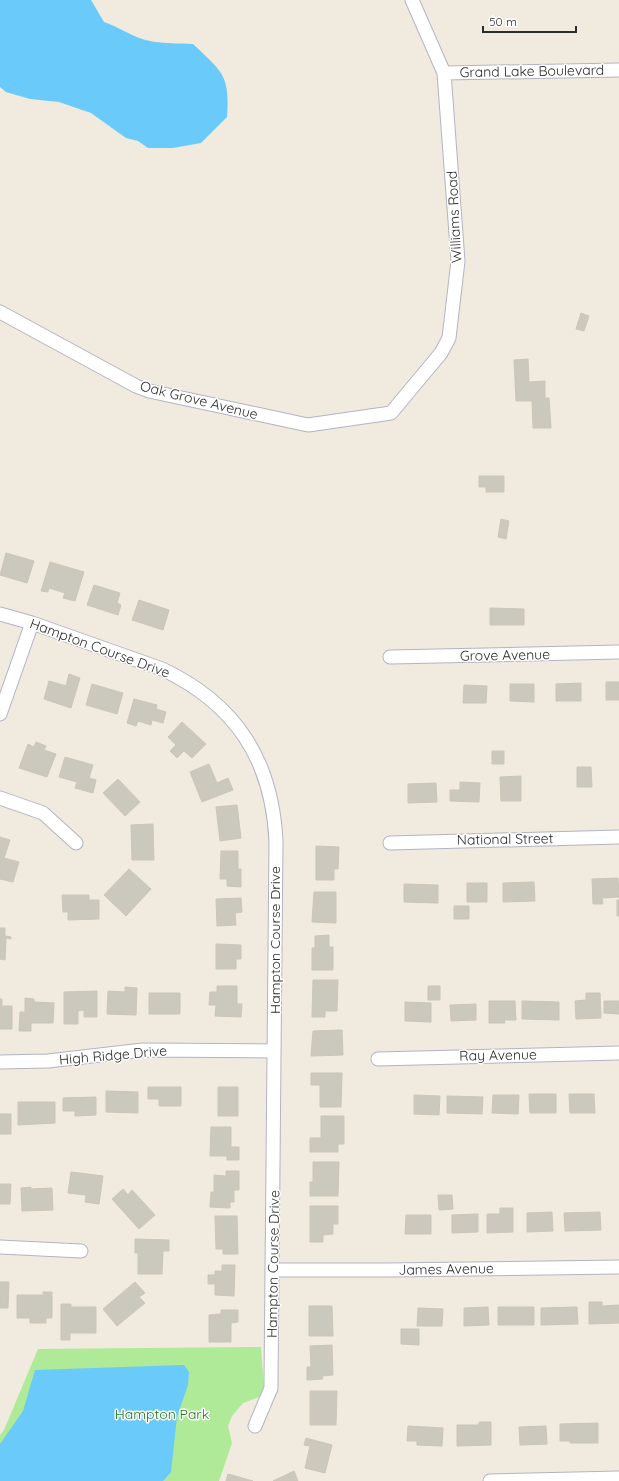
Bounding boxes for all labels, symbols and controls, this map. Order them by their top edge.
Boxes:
scale bar [483,8,576,34]
text: 50 m [489,14,517,29]
street label: Grand Lake Boulevard [460,61,604,81]
street label: Williams Road [443,170,465,264]
street label: Oak Grove Avenue [138,377,260,423]
street label: Hampton Course Drive [27,614,173,682]
street label: Grove Avenue [460,645,550,665]
street label: National Street [456,829,554,849]
street label: Hampton Course Drive [266,866,284,1014]
street label: High Ridge Drive [58,1041,168,1069]
street label: Ray Avenue [459,1045,537,1065]
street label: Hampton Course Drive [263,1190,283,1338]
street label: James Avenue [398,1259,494,1279]
park label: Hampton Park [115,1405,209,1423]

